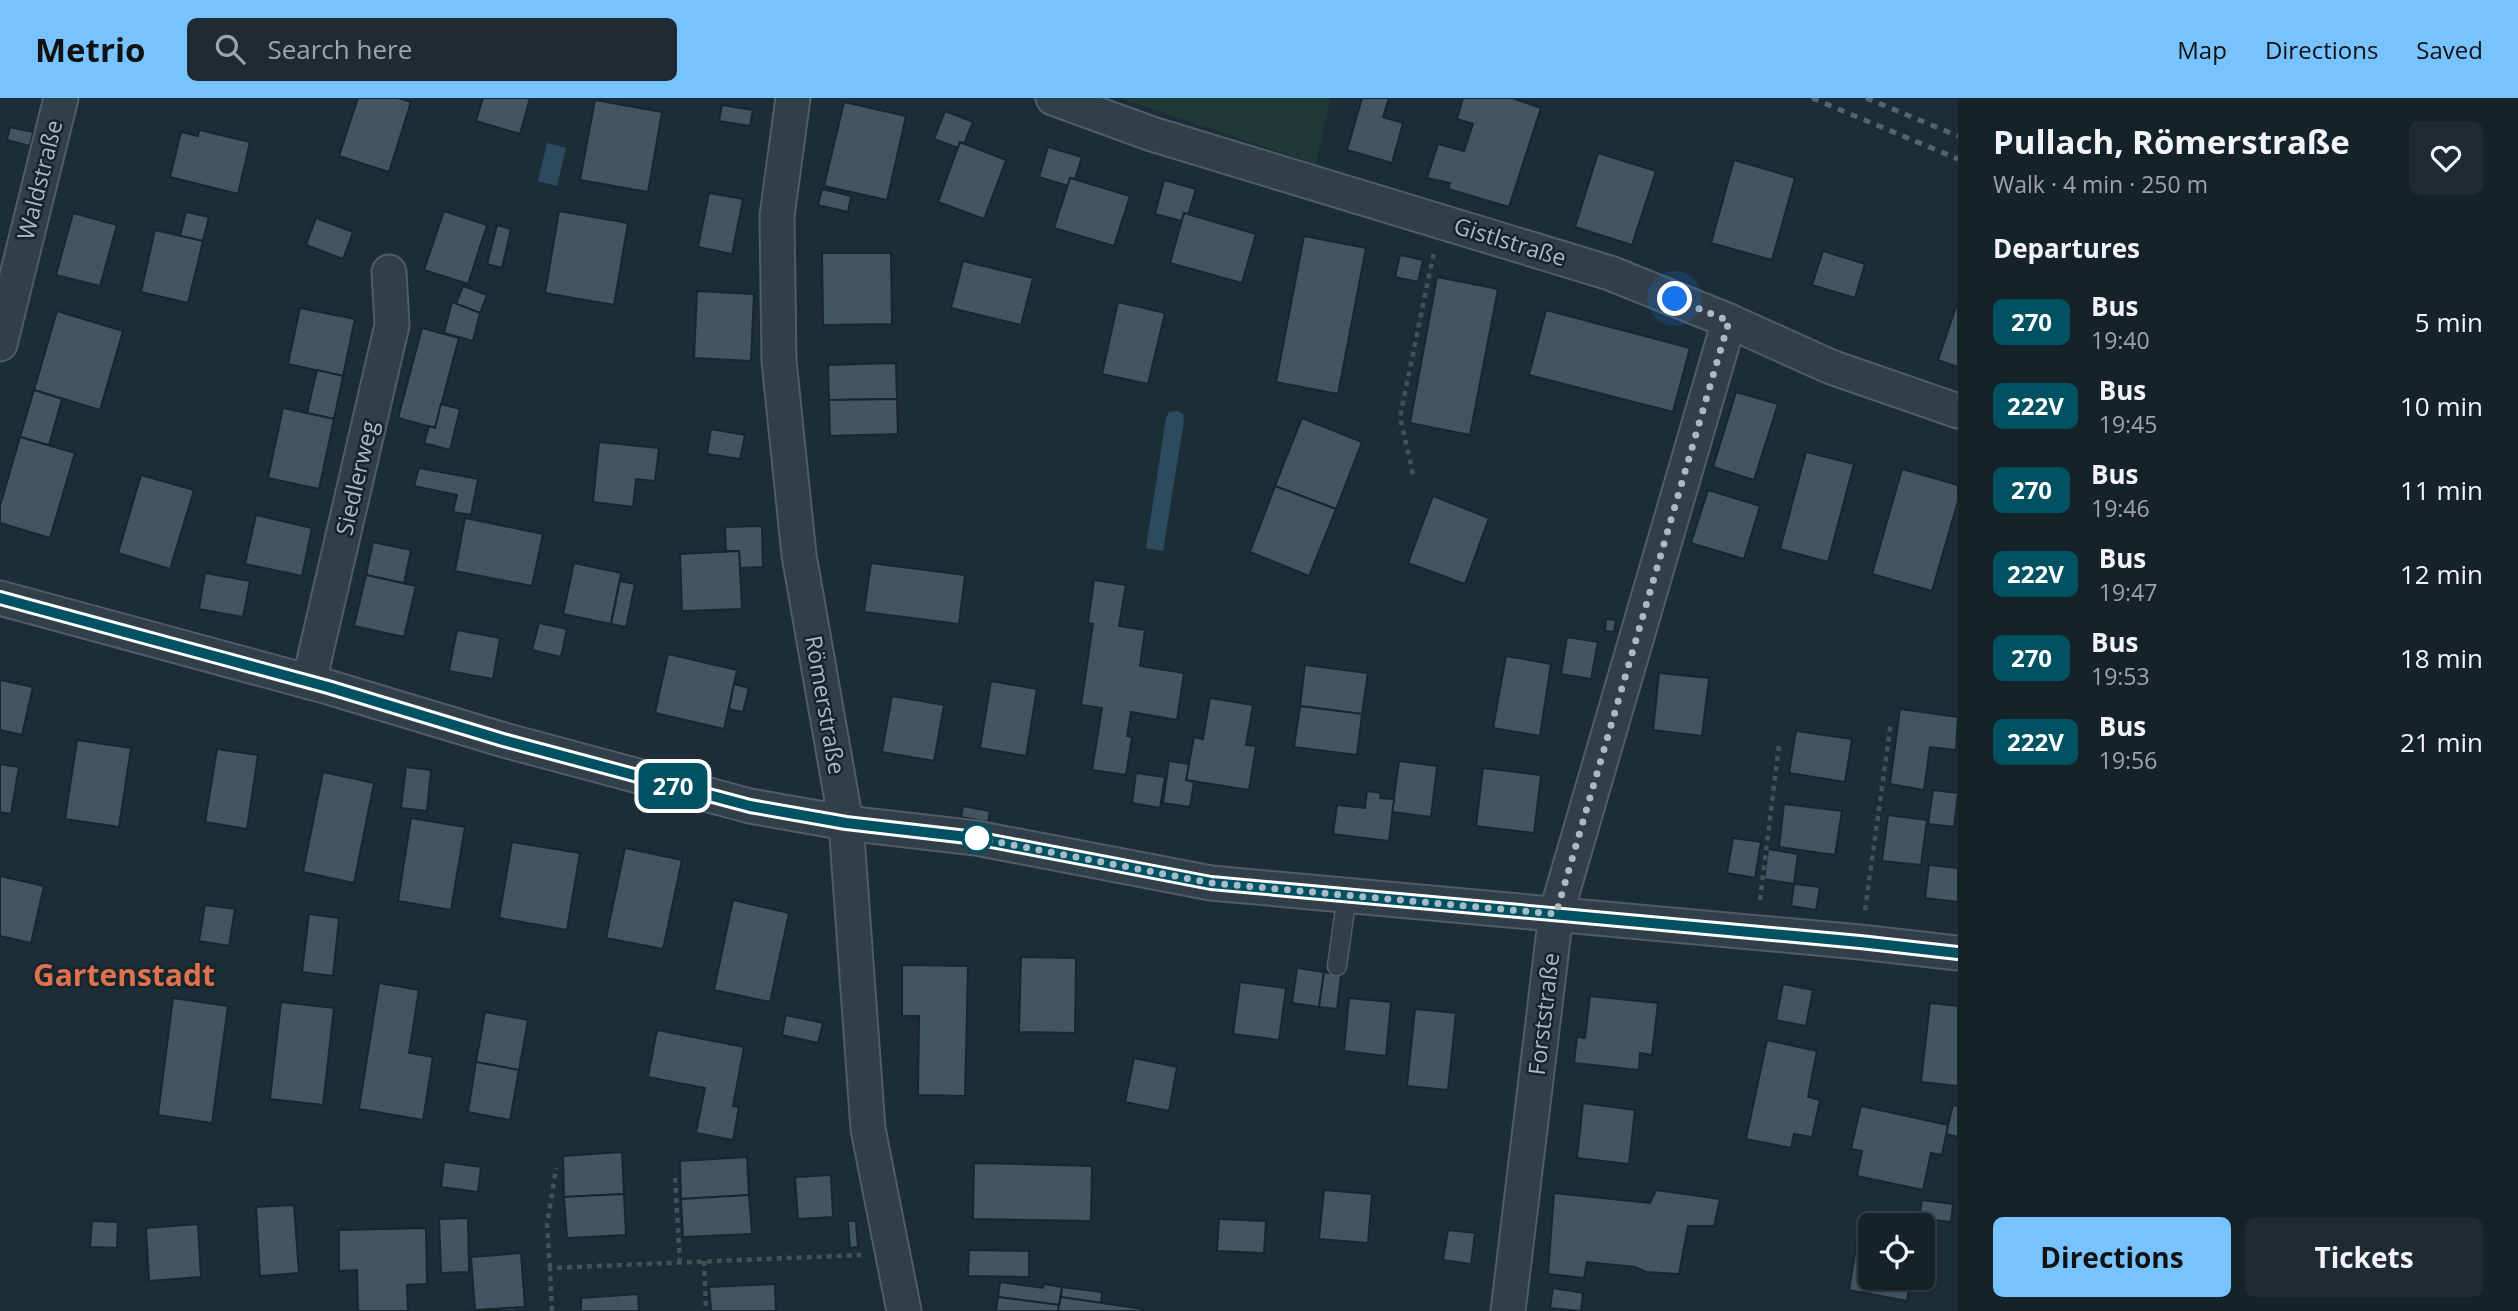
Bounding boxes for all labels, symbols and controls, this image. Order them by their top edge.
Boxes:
search box [187,18,677,81]
text: Metrio [35,27,145,72]
icon: search [211,30,249,68]
text: Search here [267,31,412,67]
text: Map [2177,33,2227,66]
text: Directions [2265,33,2378,66]
text: Saved [2416,33,2483,66]
street label: Waldstraße [9,116,69,243]
text: Pullach, Römerstraße [1993,119,2350,164]
button: heart [2409,121,2483,195]
text: Walk · 4 min · 250 m [1993,168,2208,200]
street label: Gistlstraße [1450,209,1570,273]
text: Departures [1993,230,2140,266]
your location [1657,281,1692,316]
text: Bus [2091,288,2138,324]
text: 5 min [2415,304,2483,340]
text: 270 [2011,305,2052,338]
text: 19:40 [2091,324,2150,356]
text: Bus [2099,372,2146,408]
text: 10 min [2400,388,2483,424]
text: 222V [2007,389,2064,422]
text: 19:45 [2099,408,2157,440]
street label: Siedlerweg [327,417,385,538]
text: Bus [2091,456,2138,492]
text: 11 min [2400,472,2483,508]
text: 270 [2011,473,2052,506]
text: 19:46 [2091,492,2150,524]
text: Bus [2099,540,2146,576]
text: 12 min [2400,556,2483,592]
text: 222V [2007,557,2064,590]
text: 19:47 [2099,576,2157,608]
text: Bus [2091,624,2138,660]
street label: Römerstraße [798,633,854,777]
text: 18 min [2400,640,2483,676]
text: 270 [2011,641,2052,674]
text: 19:53 [2091,660,2150,692]
text: Bus [2099,708,2146,744]
text: 21 min [2400,724,2483,760]
text: 222V [2007,725,2064,758]
text: 19:56 [2099,744,2157,776]
line badge: 270 [633,763,713,809]
text: 270 [652,769,694,802]
unlabelled marker [962,823,992,853]
street label: Forststraße [1520,951,1566,1077]
district label: Gartenstadt [33,954,215,995]
map controls [1858,1213,1935,1290]
button: locate [1858,1213,1935,1290]
button: Directions [1993,1217,2231,1297]
button: Tickets [2245,1217,2483,1297]

